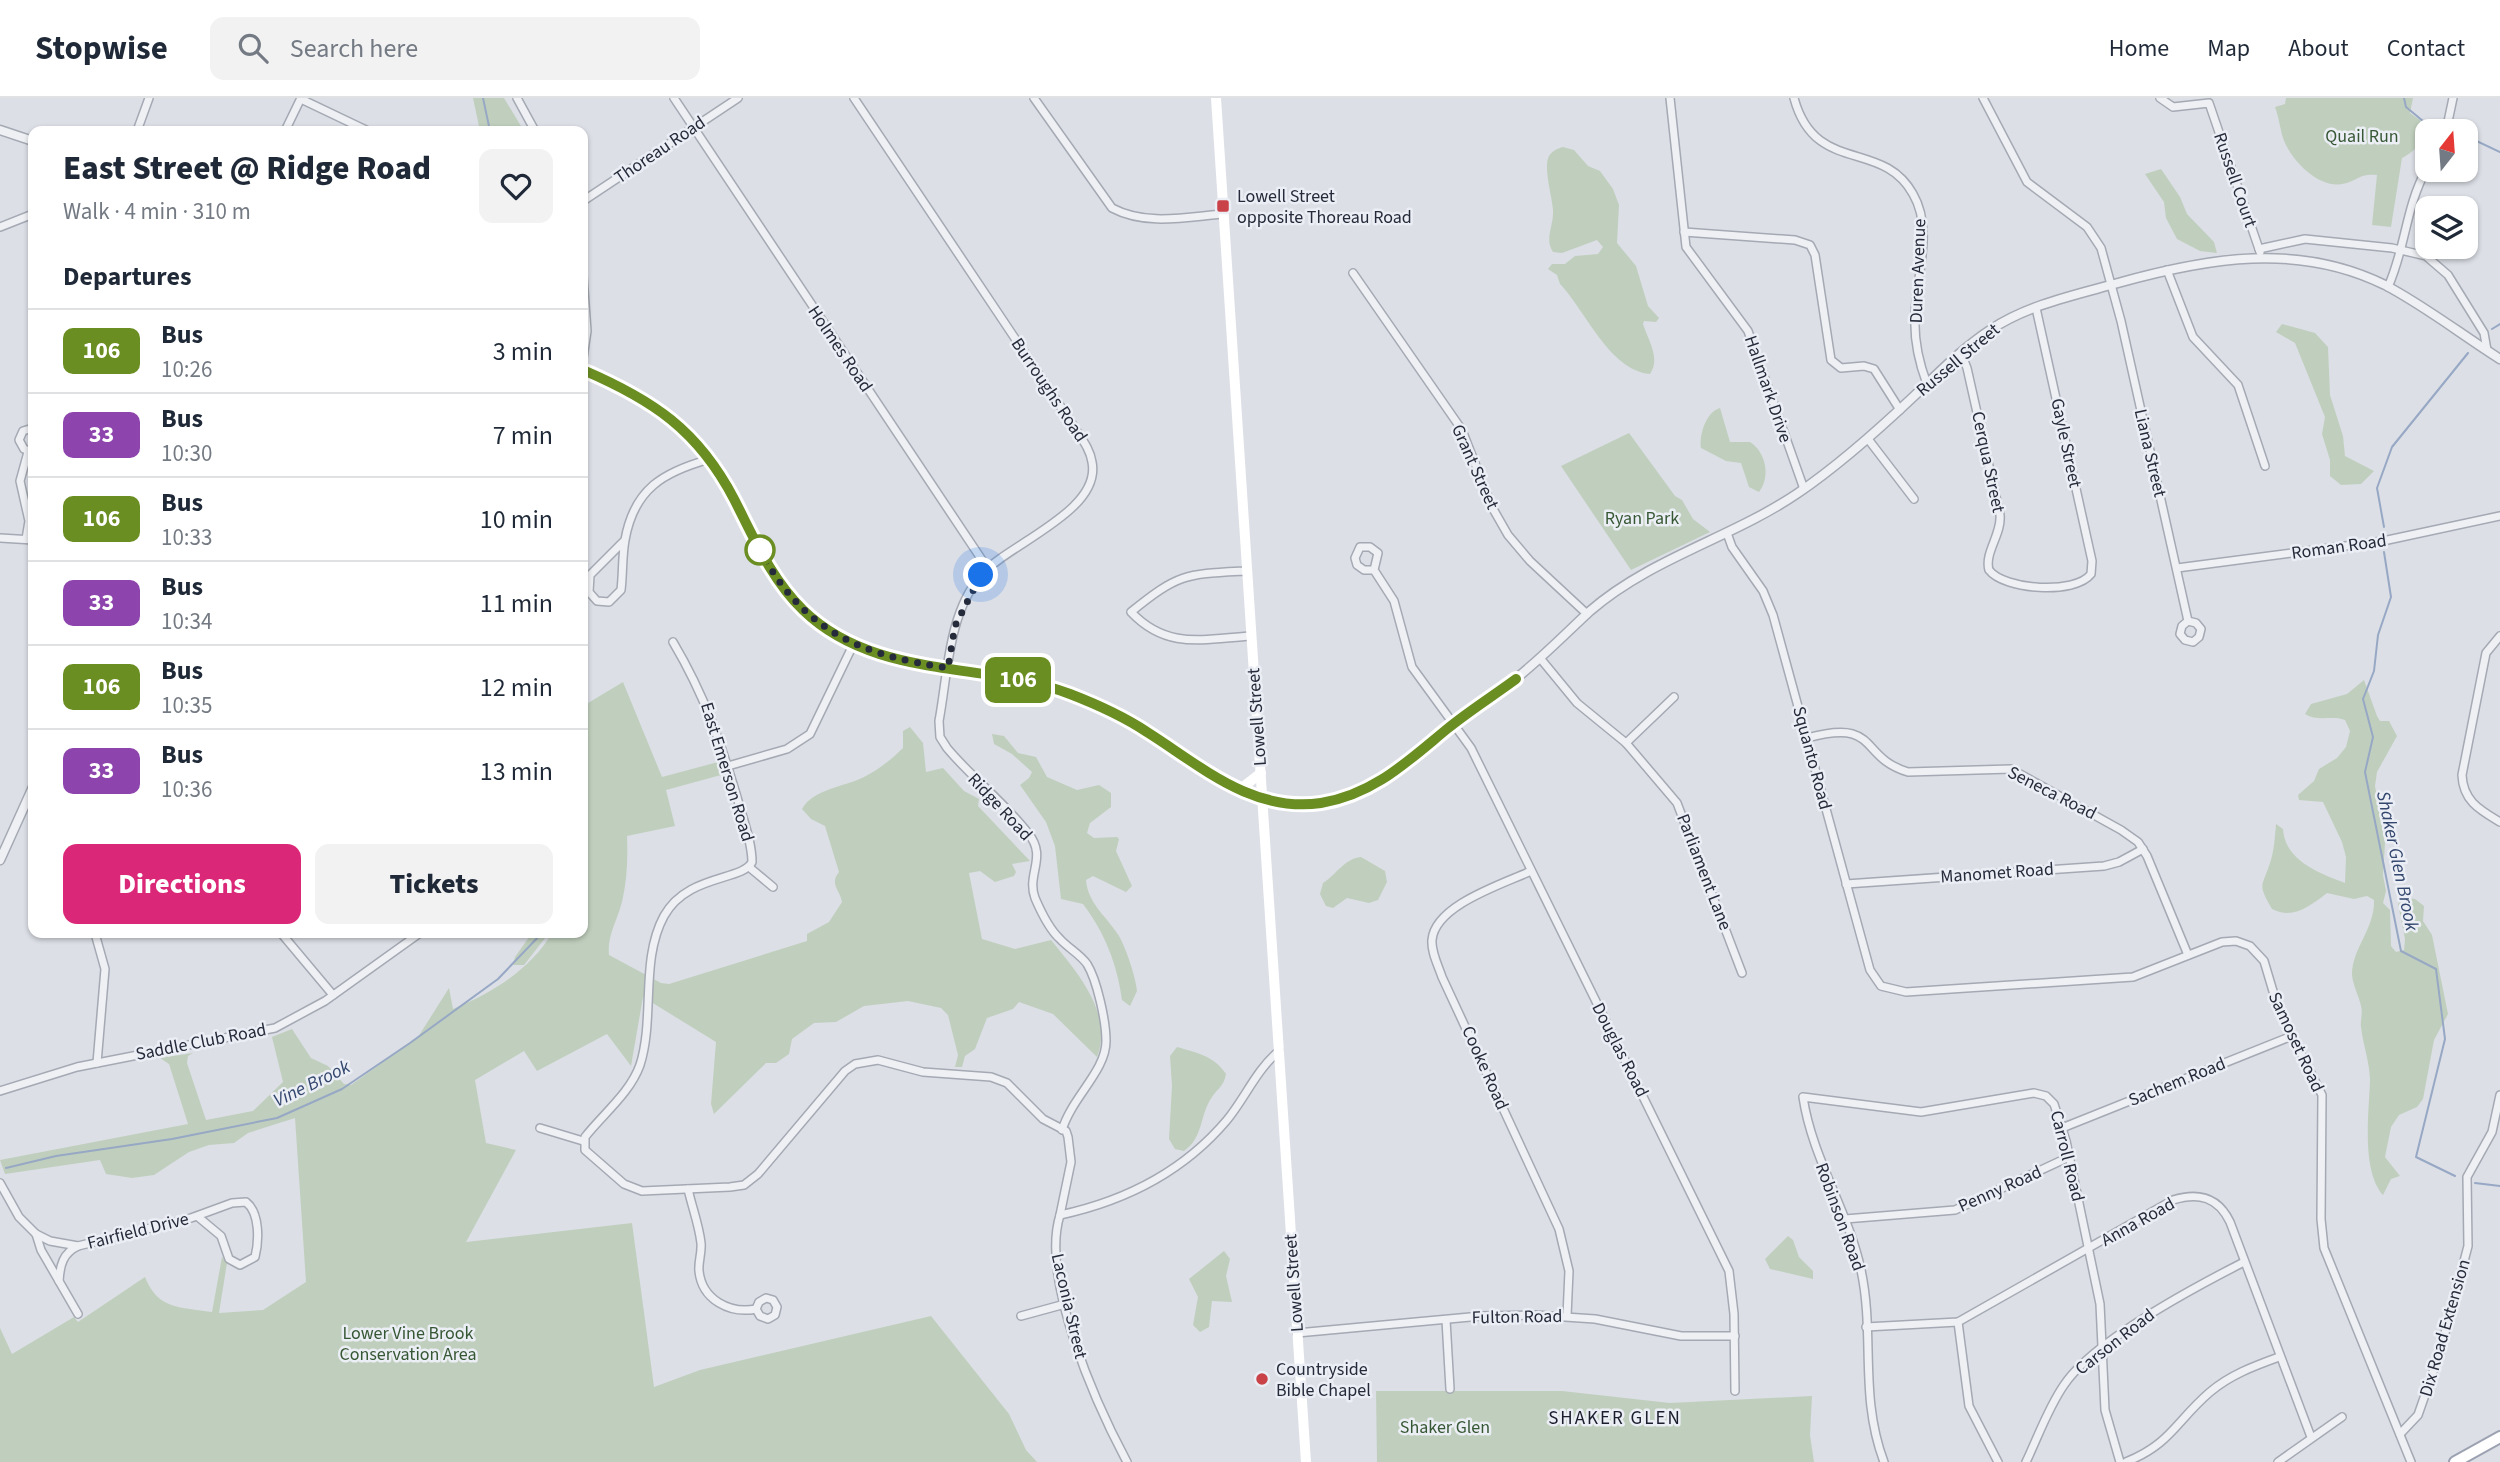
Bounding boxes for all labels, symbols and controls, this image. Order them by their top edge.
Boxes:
search box [210,17,700,80]
text: Stopwise [35,25,168,72]
icon: search [234,29,272,67]
text: Search here [290,30,418,67]
text: Home [2109,31,2169,66]
text: Map [2207,31,2250,66]
text: About [2288,31,2349,66]
text: Contact [2387,31,2465,66]
street label: Thoreau Road [609,110,711,190]
north arrow [2415,119,2478,182]
map controls [2415,119,2478,259]
park label: Quail Run [2325,124,2399,149]
street label: Russell Court [2207,129,2263,231]
text: East Street @ Ridge Road [63,145,431,192]
button: heart [479,149,553,223]
place label: Lowell Street opposite Thoreau Road [1237,184,1412,230]
text: Walk · 4 min · 310 m [63,195,251,228]
button: layers [2415,196,2478,259]
marker: Lowell Street opposite Thoreau Road [1215,198,1231,214]
street label: Duren Avenue [1904,218,1932,324]
text: Departures [63,258,191,295]
street label: Holmes Road [802,301,878,397]
text: Bus [161,316,203,353]
street label: Russell Street [1911,318,2005,402]
street label: Hallmark Drive [1738,332,1798,446]
text: 106 [82,333,121,368]
text: 3 min [493,333,553,370]
street label: Burroughs Road [1005,333,1093,447]
text: 10:26 [161,353,212,386]
street label: Gayle Street [2044,396,2088,490]
text: Bus [161,400,203,437]
street label: Liana Street [2128,406,2172,500]
street label: Cerqua Street [1965,409,2011,515]
text: 33 [89,417,114,452]
text: 7 min [493,417,553,454]
street label: Grant Street [1445,421,1505,513]
text: 10:30 [161,437,212,470]
text: Bus [161,484,203,521]
text: 106 [82,501,121,536]
text: 10 min [480,501,553,538]
park label: Ryan Park [1605,506,1679,531]
text: 10:33 [161,521,212,554]
street label: Roman Road [2290,528,2388,566]
unlabelled marker [745,535,775,565]
your location [963,557,998,592]
text: Bus [161,568,203,605]
text: 33 [89,585,114,620]
text: 11 min [480,585,553,622]
text: 10:34 [161,605,212,638]
text: Bus [161,652,203,689]
line badge: 106 [978,657,1058,703]
text: 106 [999,662,1037,697]
street label: Lowell Street [1241,667,1273,767]
text: 106 [82,669,121,704]
text: 12 min [480,669,553,706]
text: 10:35 [161,689,212,722]
street label: East Emerson Road [694,699,760,845]
street label: Squanto Road [1786,704,1838,812]
text: Bus [161,736,203,773]
text: 33 [89,753,114,788]
text: 13 min [480,753,553,790]
street label: Seneca Road [2003,760,2101,826]
street label: Ridge Road [962,768,1038,846]
text: 10:36 [161,773,212,806]
water label: Shaker Glen Brook [2369,789,2425,934]
street label: Parliament Lane [1670,810,1738,934]
button: Directions [63,844,301,924]
button: Tickets [315,844,553,924]
street label: Manomet Road [1939,857,2055,889]
street label: Samoset Road [2262,988,2330,1096]
street label: Douglas Road [1585,998,1655,1102]
street label: Saddle Club Road [134,1017,268,1067]
street label: Cooke Road [1455,1022,1515,1114]
street label: Sachem Road [2125,1051,2229,1113]
water label: Vine Brook [269,1053,356,1114]
street label: Carroll Road [2044,1108,2090,1204]
street label: Robinson Road [1809,1159,1871,1275]
street label: Penny Road [1954,1159,2046,1219]
street label: Anna Road [2097,1191,2179,1253]
street label: Fairfield Drive [85,1206,191,1256]
street label: Lowell Street [1278,1233,1310,1333]
street label: Laconia Street [1045,1251,1093,1361]
street label: Dix Road Extension [2413,1256,2477,1400]
street label: Carson Road [2070,1303,2160,1381]
street label: Fulton Road [1471,1304,1563,1330]
park label: Lower Vine Brook Conservation Area [339,1321,477,1367]
place label: Countryside Bible Chapel [1276,1357,1371,1403]
marker: Countryside Bible Chapel [1254,1371,1270,1387]
district label: SHAKER GLEN [1548,1405,1682,1432]
park label: Shaker Glen [1400,1415,1490,1440]

